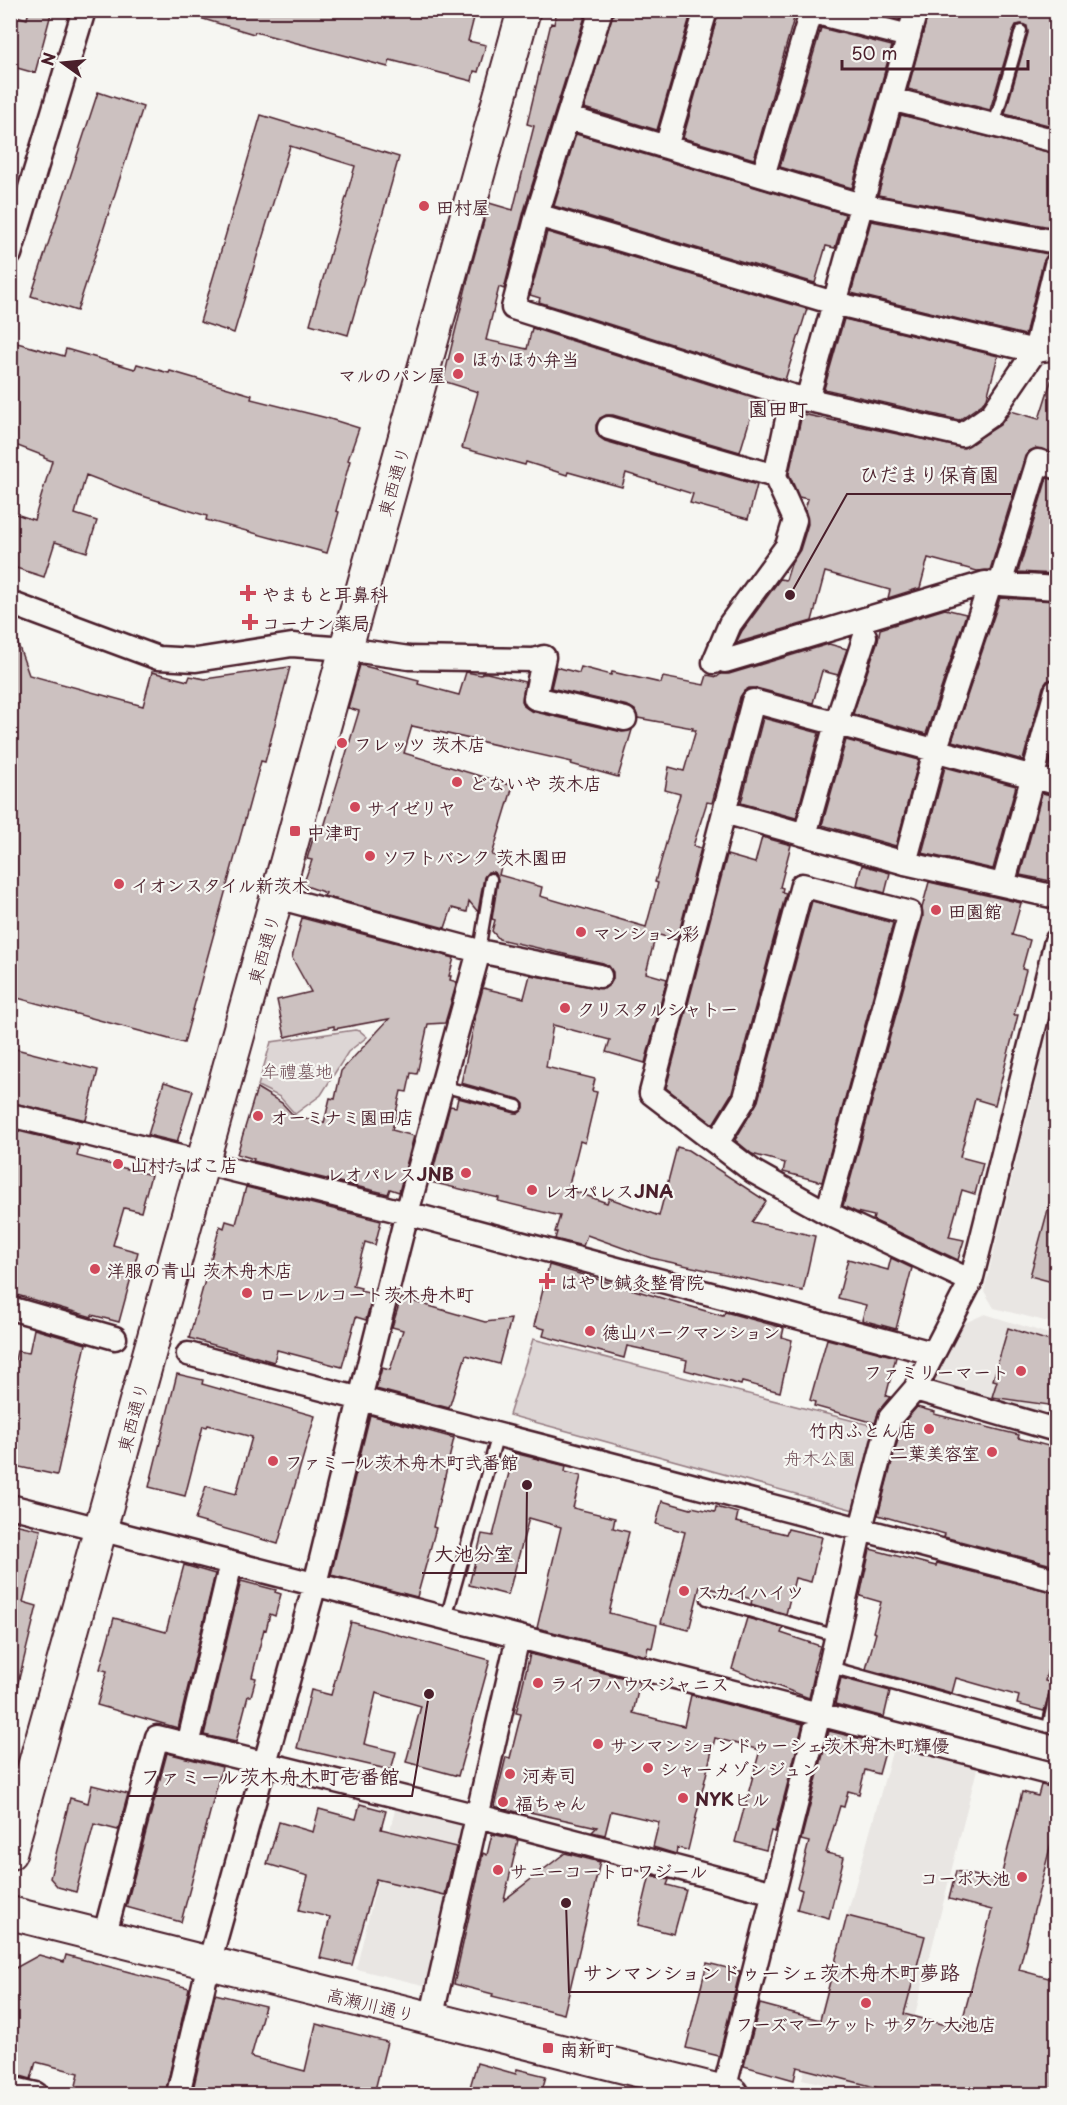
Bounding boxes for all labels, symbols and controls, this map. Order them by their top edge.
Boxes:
north arrow [33,33,93,93]
scale bar [842,33,1028,71]
text: 50 m [851,39,898,66]
text: N [34,50,61,68]
place label: 田村屋 [436,193,490,220]
marker: 田村屋 [417,199,431,213]
place label: ほかほか弁当 [471,345,579,372]
marker: ほかほか弁当 [452,351,466,365]
place label: マルのパン屋 [338,361,446,388]
marker: マルのパン屋 [451,367,465,381]
district label: 園田町 [748,393,808,423]
street label: 東西通り [370,443,416,519]
callout: ひだまり保育園 [847,456,1011,494]
text: ひだまり保育園 [859,459,999,489]
place label: やまもと耳鼻科 [262,580,388,607]
marker: やまもと耳鼻科 [239,584,257,602]
place label: コーナン薬局 [262,609,370,636]
marker: コーナン薬局 [243,615,257,629]
place label: フレッツ 茨木店 [354,730,486,757]
marker: フレッツ 茨木店 [335,736,349,750]
place label: どないや 茨木店 [469,769,602,796]
marker: どないや 茨木店 [450,775,464,789]
place label: サイゼリヤ [367,794,456,821]
marker: サイゼリヤ [348,800,362,814]
place label: 中津町 [307,818,361,845]
marker: 中津町 [288,824,302,838]
place label: ソフトバンク 茨木園田 [382,843,568,870]
marker: ソフトバンク 茨木園田 [363,849,377,863]
place label: イオンスタイル新茨木 [131,871,310,898]
marker: イオンスタイル新茨木 [112,877,126,891]
place label: 田園館 [948,897,1002,924]
marker: 田園館 [929,903,943,917]
street label: 東西通り [240,911,286,987]
place label: マンション彩 [593,919,700,946]
marker: マンション彩 [574,925,588,939]
place label: クリスタルシャトー [577,995,738,1022]
marker: クリスタルシャトー [558,1001,572,1015]
park label: 牟禮墓地 [261,1057,333,1084]
place label: オーミナミ園田店 [270,1103,414,1130]
marker: オーミナミ園田店 [251,1109,265,1123]
place label: 山村たばこ店 [130,1151,238,1178]
marker: 山村たばこ店 [111,1157,125,1171]
place label: レオパレスJNB [326,1160,454,1187]
marker: レオパレスJNB [459,1166,473,1180]
place label: レオパレスJNA [544,1177,673,1204]
marker: レオパレスJNA [525,1183,539,1197]
place label: 洋服の青山 茨木舟木店 [107,1256,293,1283]
marker: 洋服の青山 茨木舟木店 [88,1262,102,1276]
place label: はやし鍼灸整骨院 [560,1268,704,1295]
marker: はやし鍼灸整骨院 [538,1272,556,1290]
place label: ローレルコート茨木舟木町 [259,1280,474,1307]
marker: ローレルコート茨木舟木町 [240,1286,254,1300]
place label: 徳山パークマンション [602,1318,781,1345]
marker: 徳山パークマンション [583,1324,597,1338]
place label: ファミリーマート [864,1358,1009,1385]
marker: ファミリーマート [1014,1364,1028,1378]
street label: 東西通り [110,1379,154,1455]
place label: 竹内ふとん店 [809,1416,917,1443]
marker: 竹内ふとん店 [922,1422,936,1436]
place label: 二葉美容室 [890,1439,980,1466]
park label: 舟木公園 [784,1444,856,1471]
marker: 二葉美容室 [985,1445,999,1459]
place label: ファミール茨木舟木町弐番館 [285,1448,518,1475]
marker: ファミール茨木舟木町弐番館 [266,1454,280,1468]
callout: 大池分室 [422,1535,526,1573]
text: 大池分室 [434,1538,514,1568]
place label: スカイハイツ [696,1578,804,1605]
marker: スカイハイツ [677,1584,691,1598]
place label: ライフハウスジャニス [550,1670,729,1697]
marker: ライフハウスジャニス [531,1676,545,1690]
place label: サンマンションドゥーシェ茨木舟木町輝優 [610,1731,949,1758]
marker: サンマンションドゥーシェ茨木舟木町輝優 [591,1737,605,1751]
place label: シャーメゾンジュン [660,1755,820,1782]
callout: ファミール茨木舟木町壱番館 [128,1758,412,1796]
text: ファミール茨木舟木町壱番館 [140,1761,400,1791]
place label: 河寿司 [522,1761,576,1788]
marker: シャーメゾンジュン [641,1761,655,1775]
marker: 河寿司 [503,1767,517,1781]
place label: NYKビル [695,1785,769,1812]
place label: 福ちゃん [515,1789,587,1816]
marker: NYKビル [676,1791,690,1805]
marker: 福ちゃん [496,1795,510,1809]
place label: サニーコートロワジール [510,1857,707,1884]
marker: サニーコートロワジール [491,1863,505,1877]
place label: コーポ大池 [920,1864,1010,1891]
marker: コーポ大池 [1015,1870,1029,1884]
callout: サンマンションドゥーシェ茨木舟木町夢路 [569,1954,973,1992]
text: サンマンションドゥーシェ茨木舟木町夢路 [582,1957,961,1987]
street label: 高瀬川通り [324,1980,418,2028]
marker: フーズマーケット サタケ 大池店 [859,1996,873,2010]
place label: フーズマーケット サタケ 大池店 [735,2010,997,2037]
place label: 南新町 [560,2035,614,2062]
marker: 南新町 [541,2041,555,2055]

